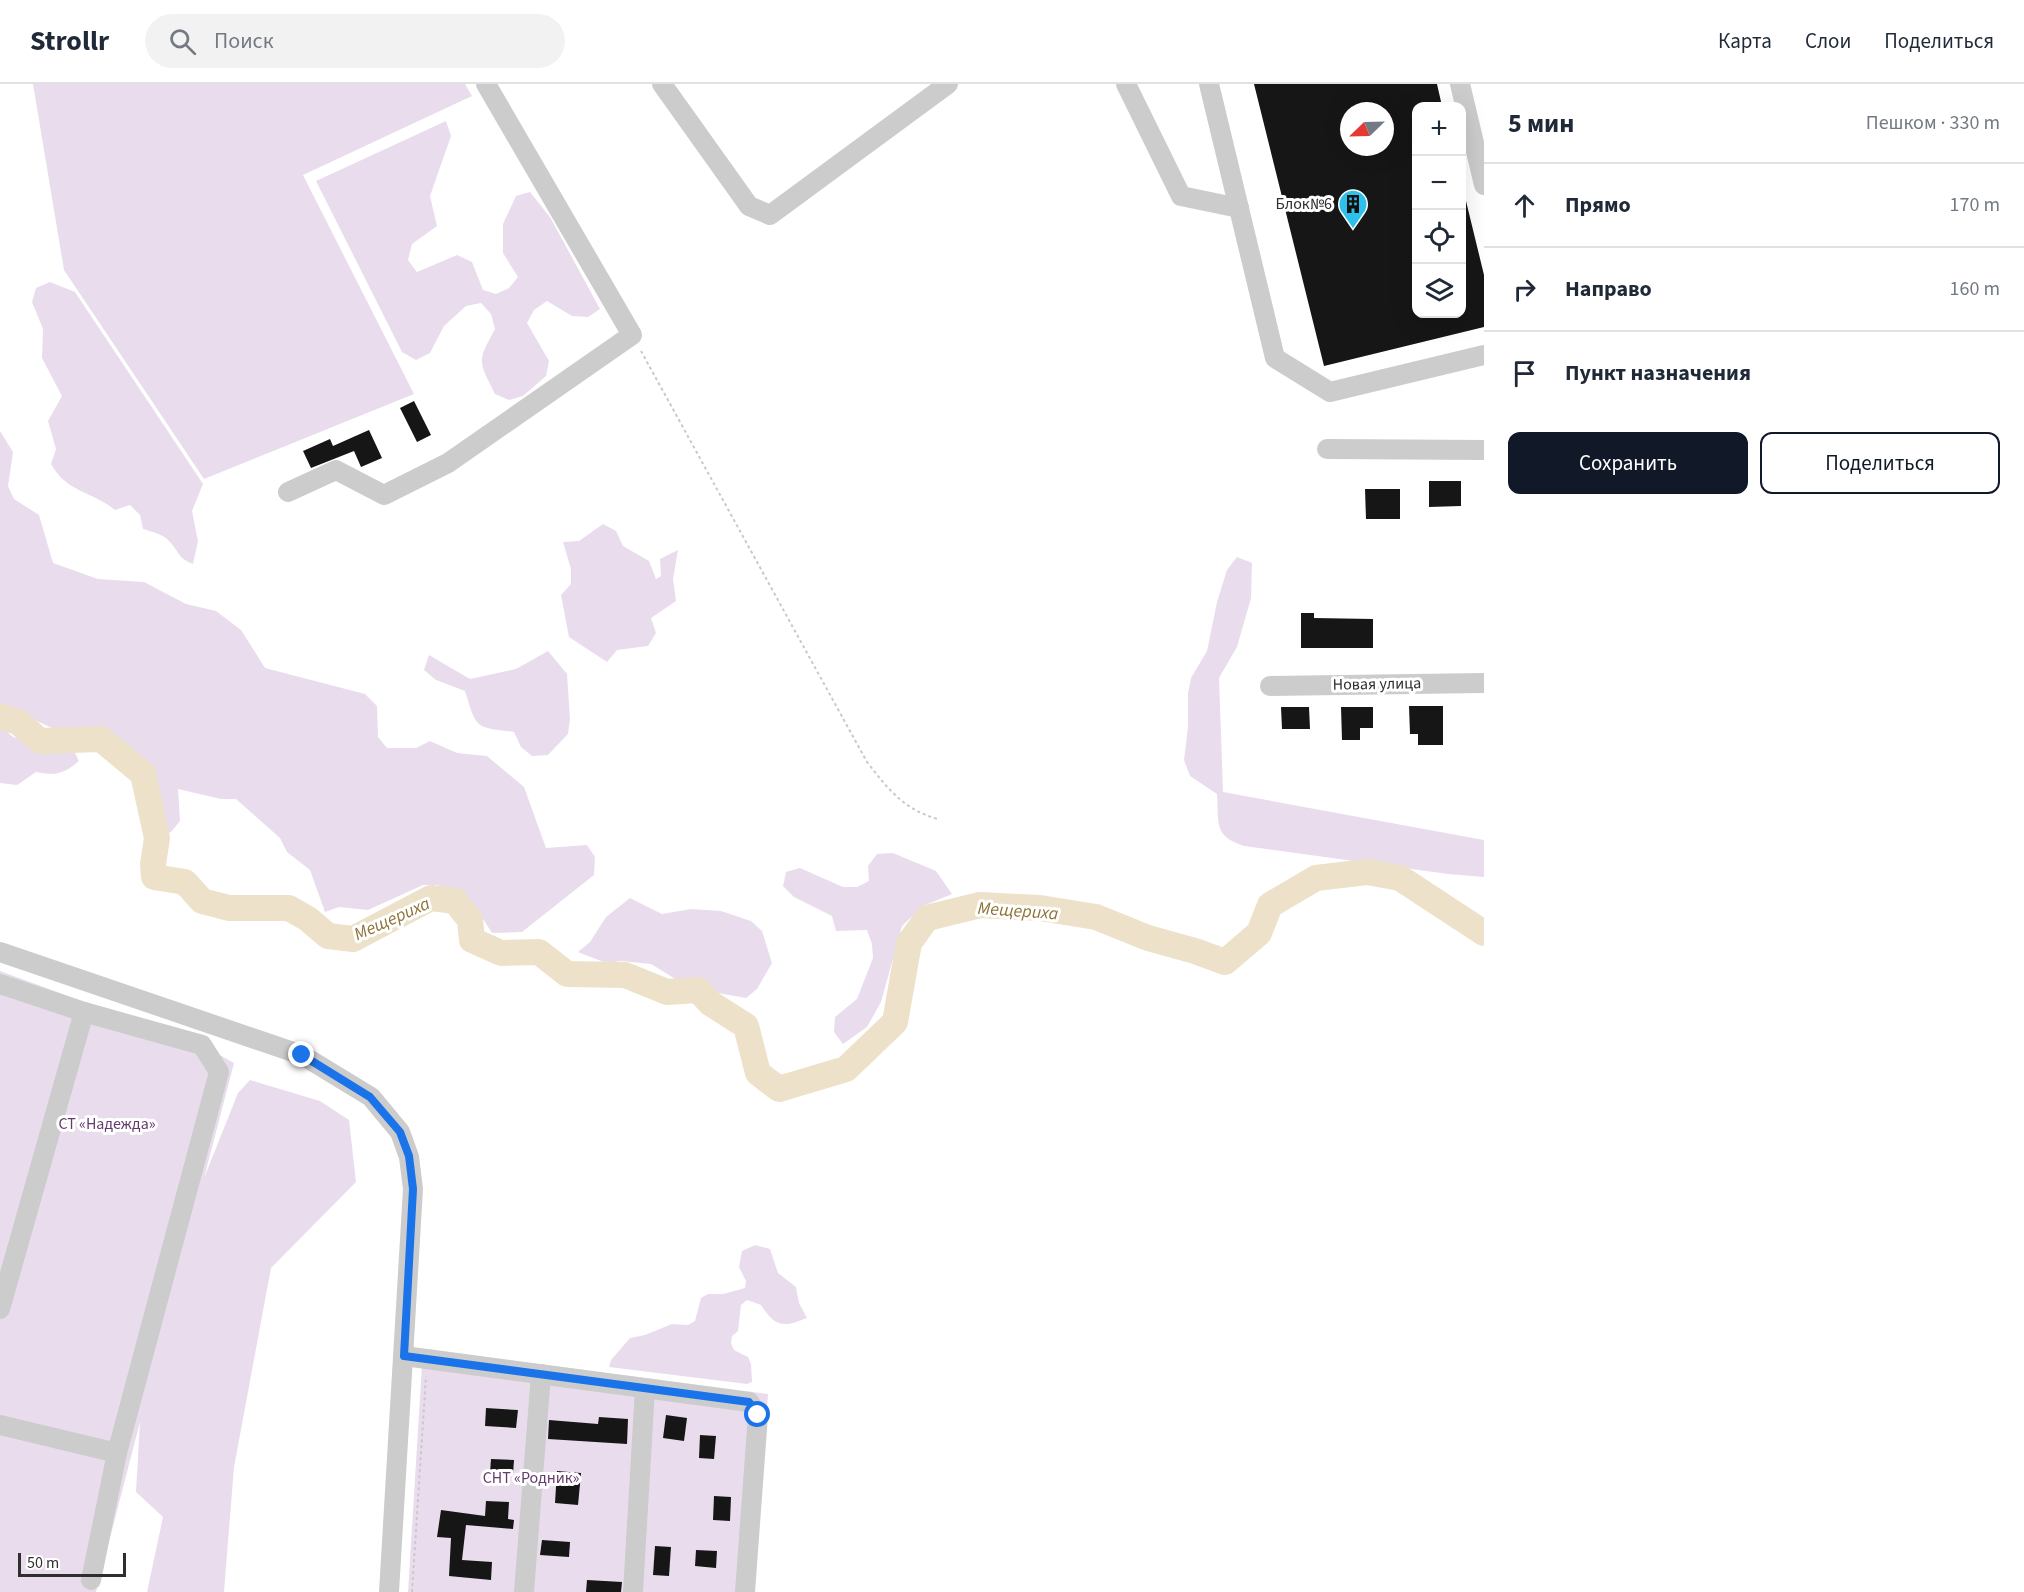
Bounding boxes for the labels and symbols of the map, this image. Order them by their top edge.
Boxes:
north arrow [1340,102,1394,156]
building icon: Блок№6 [1337,188,1369,230]
place label: Блок№6 [1275,193,1332,215]
street label: Новая улица [1332,672,1422,696]
water label: Мещериха [350,891,434,947]
water label: Мещериха [977,896,1059,926]
route end [288,1041,314,1067]
park label: СТ «Надежда» [58,1113,156,1135]
route start [744,1401,770,1427]
park label: СНТ «Родник» [483,1467,579,1489]
scale bar [18,1550,126,1578]

